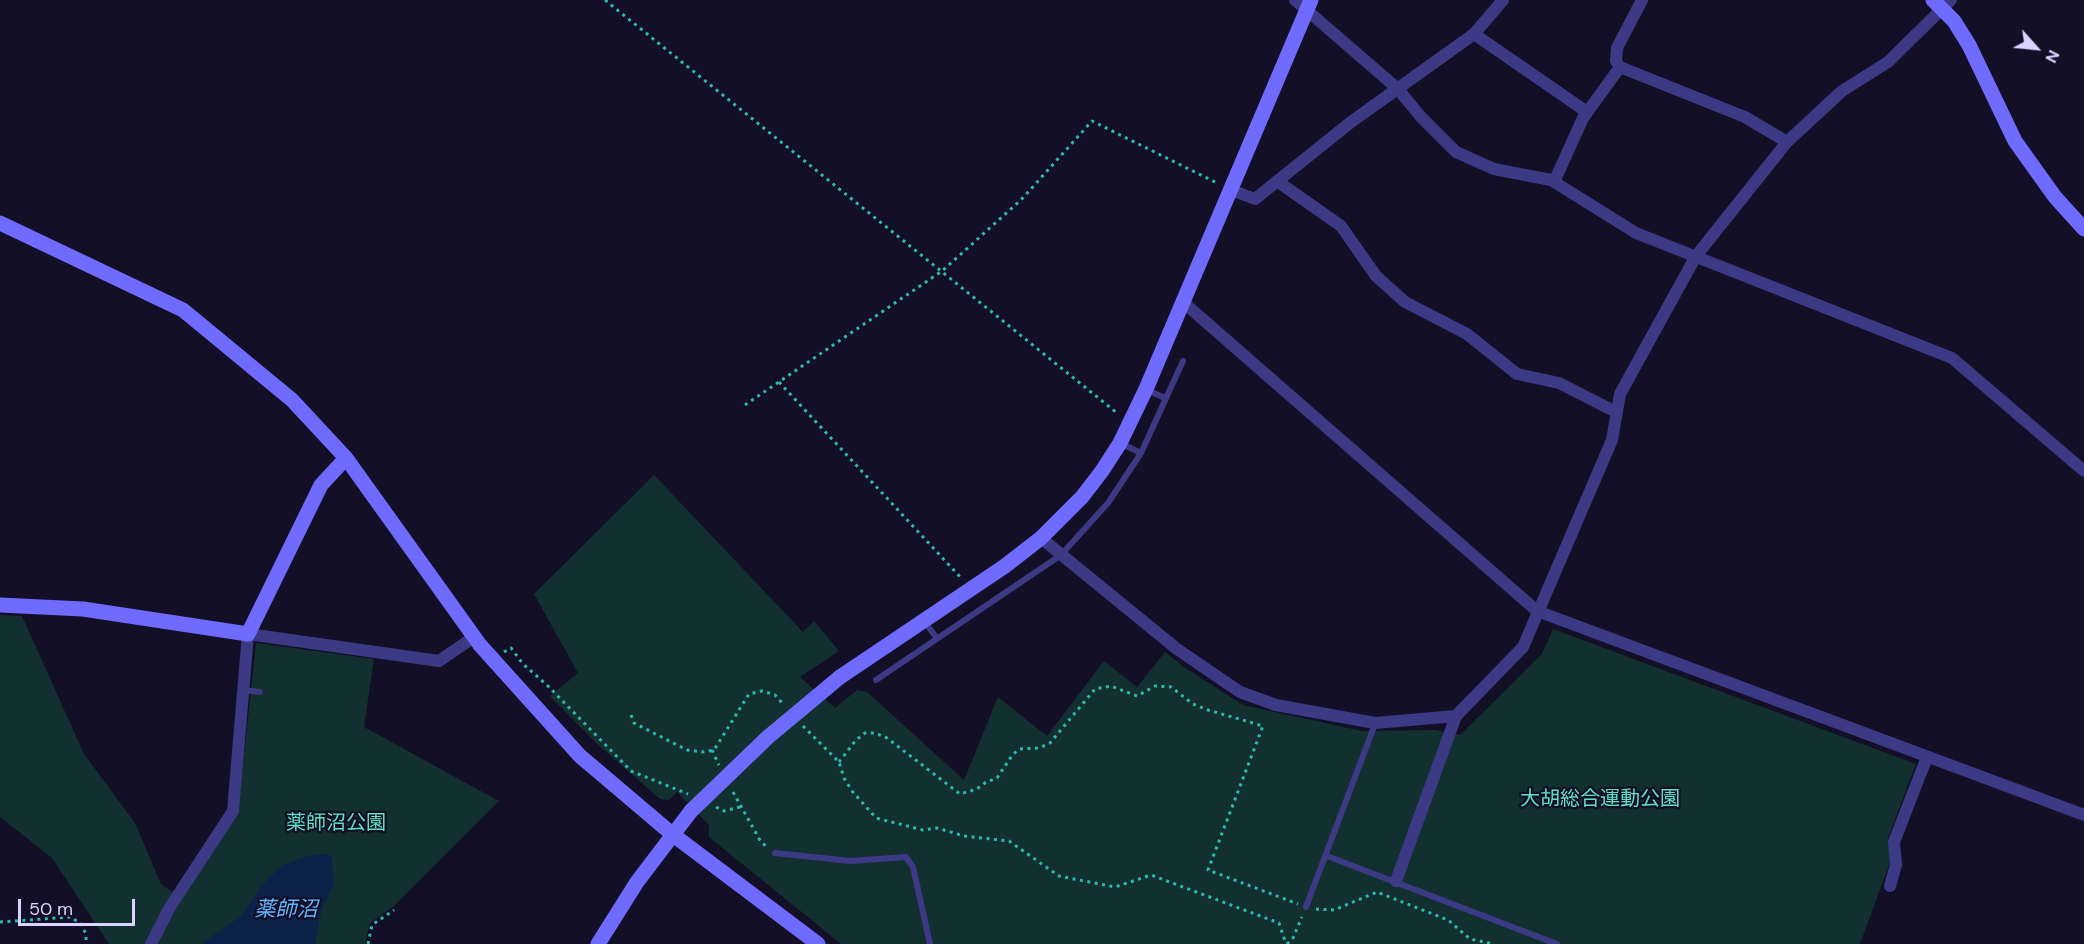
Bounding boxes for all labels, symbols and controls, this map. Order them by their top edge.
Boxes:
north arrow [2006,18,2066,78]
text: N [2040,46,2064,66]
park label: 大胡総合運動公園 [1520,788,1680,812]
park label: 薬師沼公園 [286,812,386,836]
scale bar [21,887,138,925]
text: 50 m [29,897,73,921]
water label: 薬師沼 [255,897,317,923]

